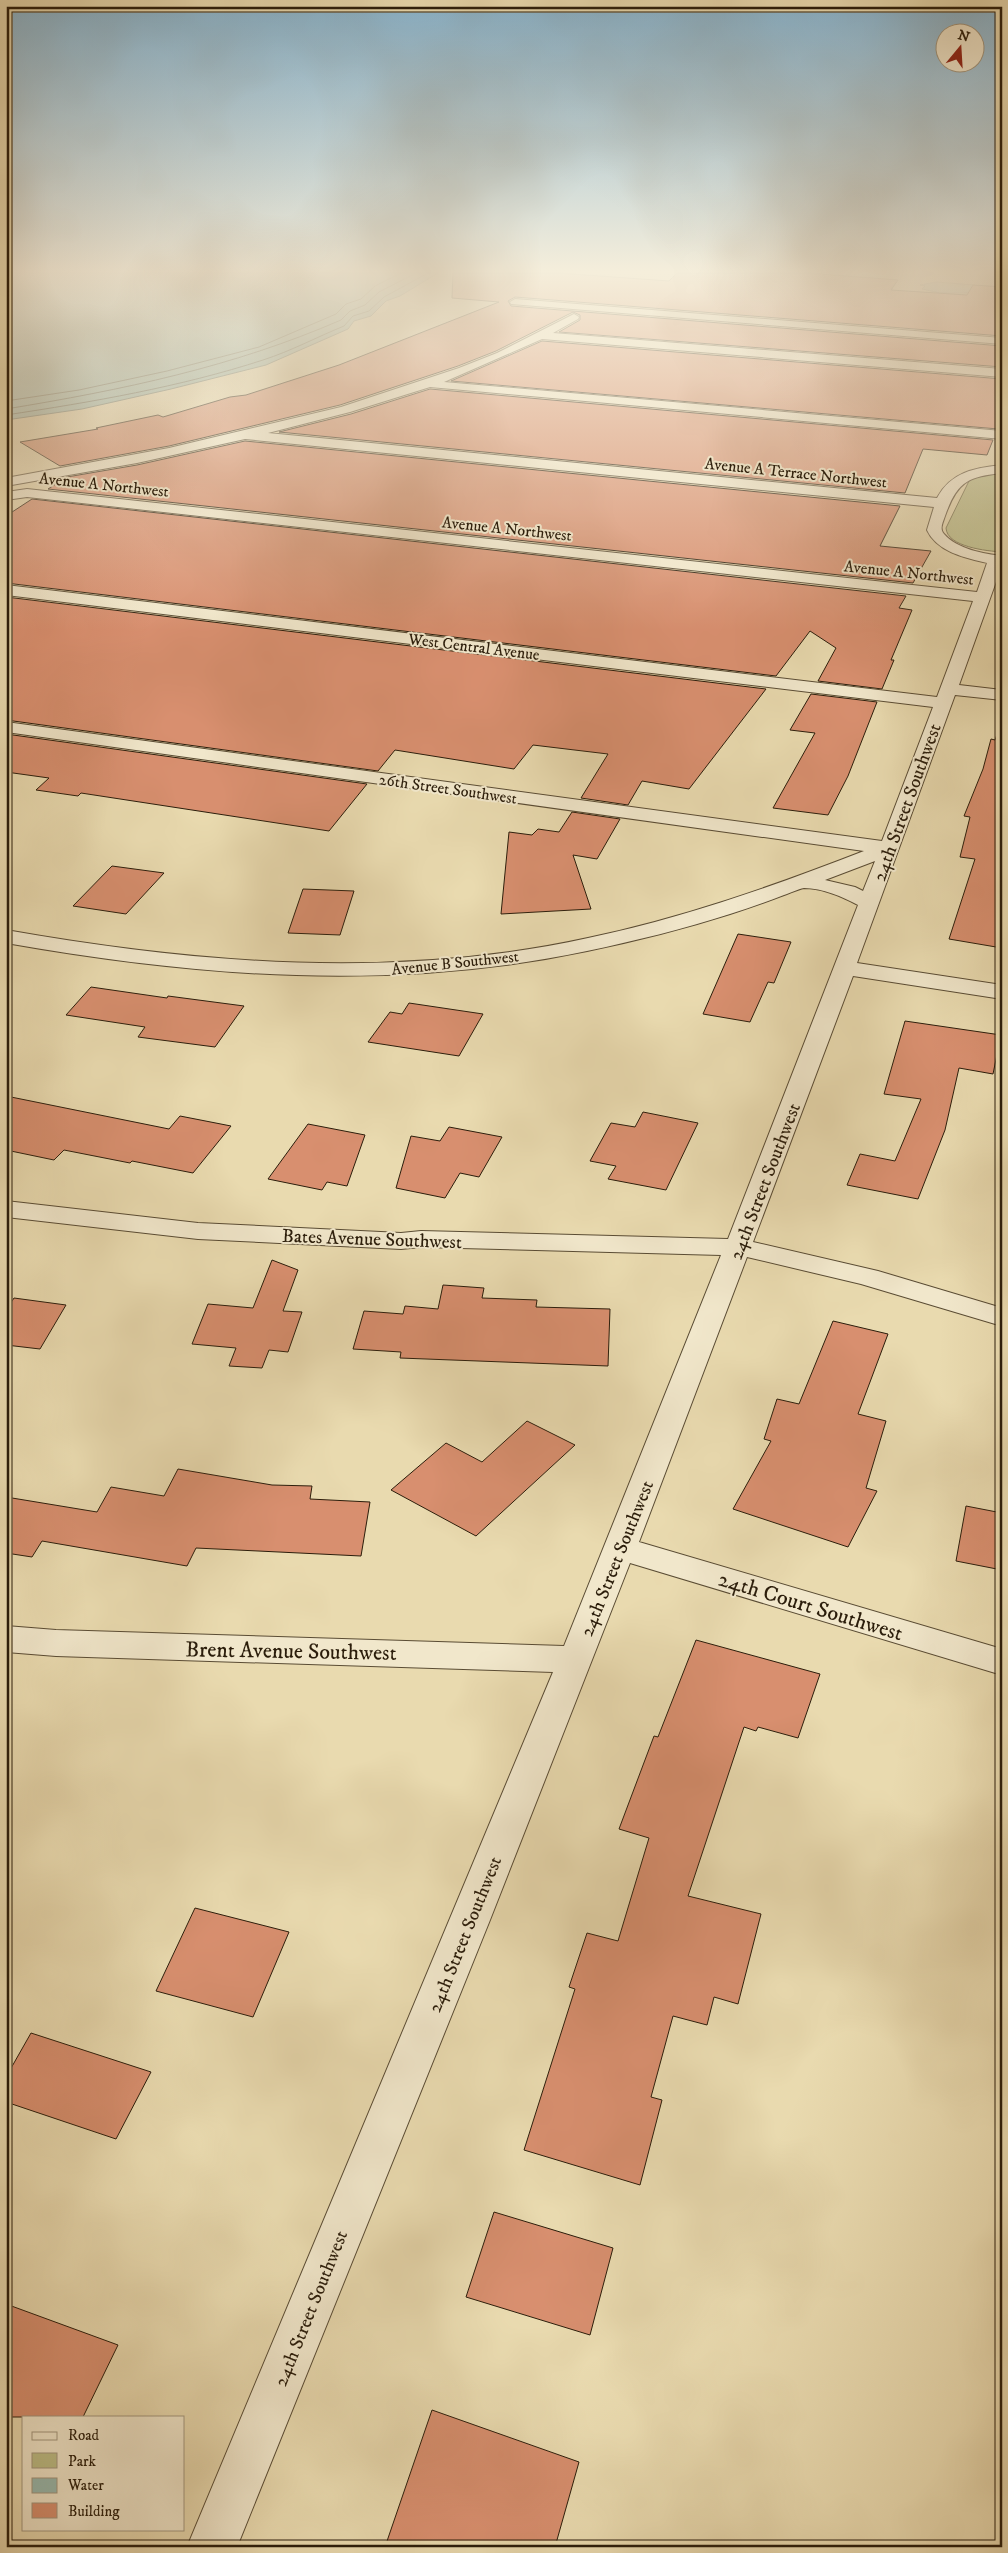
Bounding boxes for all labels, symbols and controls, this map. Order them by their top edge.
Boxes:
north arrow [936,22,986,72]
text: N [955,26,972,47]
street label: Avenue A Terrace Northwest [704,453,888,493]
street label: Avenue A Northwest [38,468,170,502]
street label: Avenue A Northwest [441,512,573,546]
street label: Avenue A Northwest [843,556,975,590]
street label: West Central Avenue [406,629,541,665]
street label: 24th Street Southwest [868,721,947,885]
street label: 26th Street Southwest [378,769,518,809]
street label: Avenue B Southwest [391,946,520,980]
street label: 24th Street Southwest [725,1100,806,1263]
street label: Bates Avenue Southwest [282,1225,462,1254]
street label: 24th Street Southwest [576,1477,659,1640]
street label: 24th Court Southwest [715,1566,906,1647]
street label: Brent Avenue Southwest [185,1636,397,1667]
street label: 24th Street Southwest [424,1853,507,2016]
street label: 24th Street Southwest [270,2227,353,2390]
legend [22,2416,185,2530]
text: Road [68,2426,100,2445]
text: Park [68,2452,97,2471]
text: Water [67,2476,104,2495]
text: Building [68,2502,120,2521]

